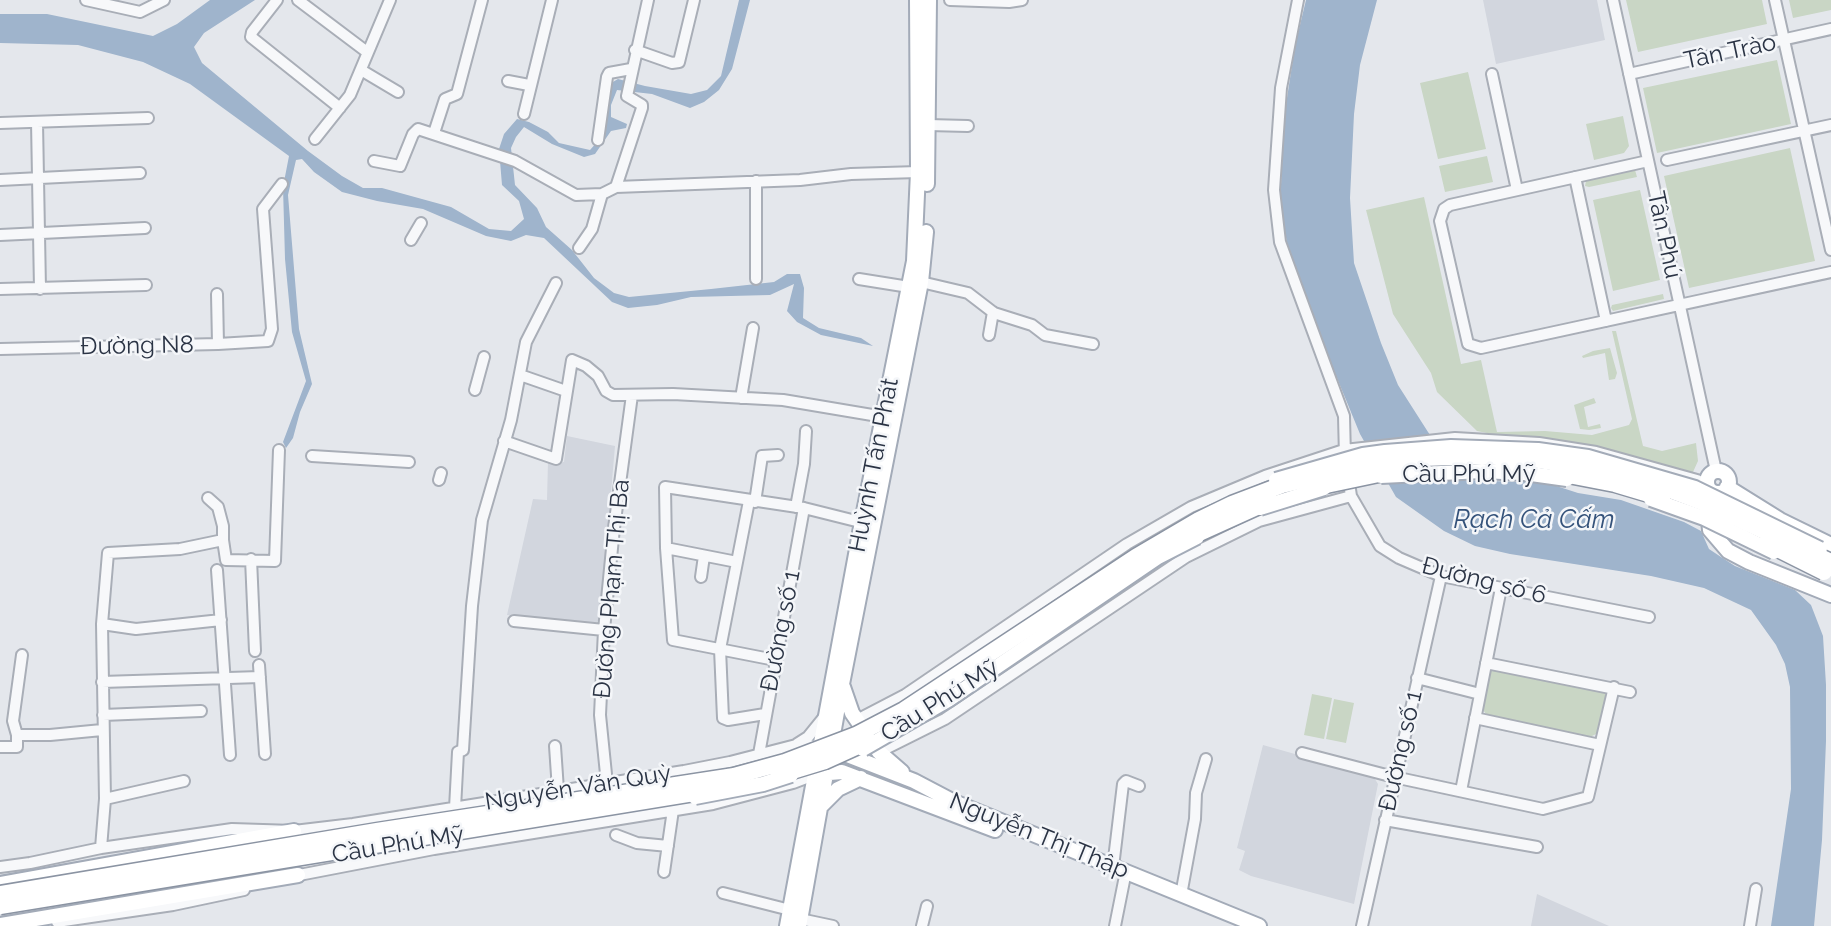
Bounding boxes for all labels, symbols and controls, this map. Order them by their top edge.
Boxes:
street label: Tân Trào [1681,28,1779,76]
street label: Tân Phú [1641,189,1687,281]
street label: Đường N8 [80,331,194,361]
street label: Huỳnh Tấn Phát [843,375,905,555]
street label: Cầu Phú Mỹ [1402,461,1536,489]
street label: Đường Phạm Thị Ba [588,478,636,700]
water label: Rạch Cả Cấm [1453,504,1615,536]
street label: Đường số 6 [1419,552,1549,610]
street label: Đường số 1 [755,568,807,694]
street label: Cầu Phú Mỹ [876,653,1004,749]
street label: Đường số 1 [1373,688,1429,814]
street label: Nguyễn Văn Quỳ [483,759,673,817]
street label: Nguyễn Thị Thập [945,787,1133,885]
street label: Cầu Phú Mỹ [330,820,466,870]

